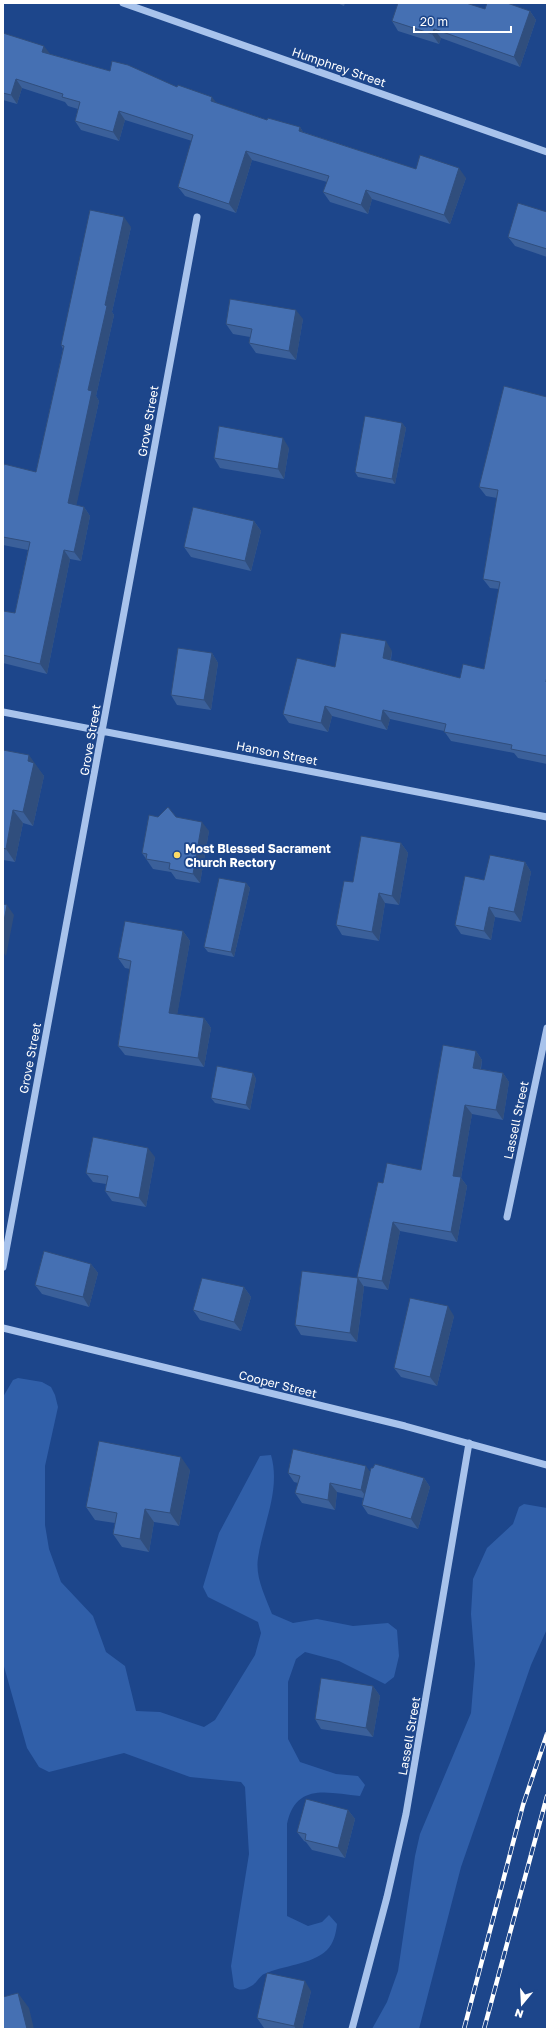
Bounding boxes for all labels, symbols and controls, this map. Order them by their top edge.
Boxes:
scale bar [414,8,511,34]
text: 20 m [420,14,448,29]
street label: Humphrey Street [290,44,388,90]
street label: Grove Street [134,384,162,458]
street label: Grove Street [76,703,104,777]
street label: Hanson Street [235,738,319,768]
place label: Most Blessed Sacrament Church Rectory [185,841,331,870]
marker: Most Blessed Sacrament Church Rectory [172,850,182,860]
street label: Grove Street [16,1021,44,1095]
street label: Lassell Street [500,1079,532,1161]
street label: Cooper Street [237,1367,319,1401]
street label: Lassell Street [395,1695,423,1777]
north arrow [502,1984,542,2024]
text: N [513,2007,525,2021]

